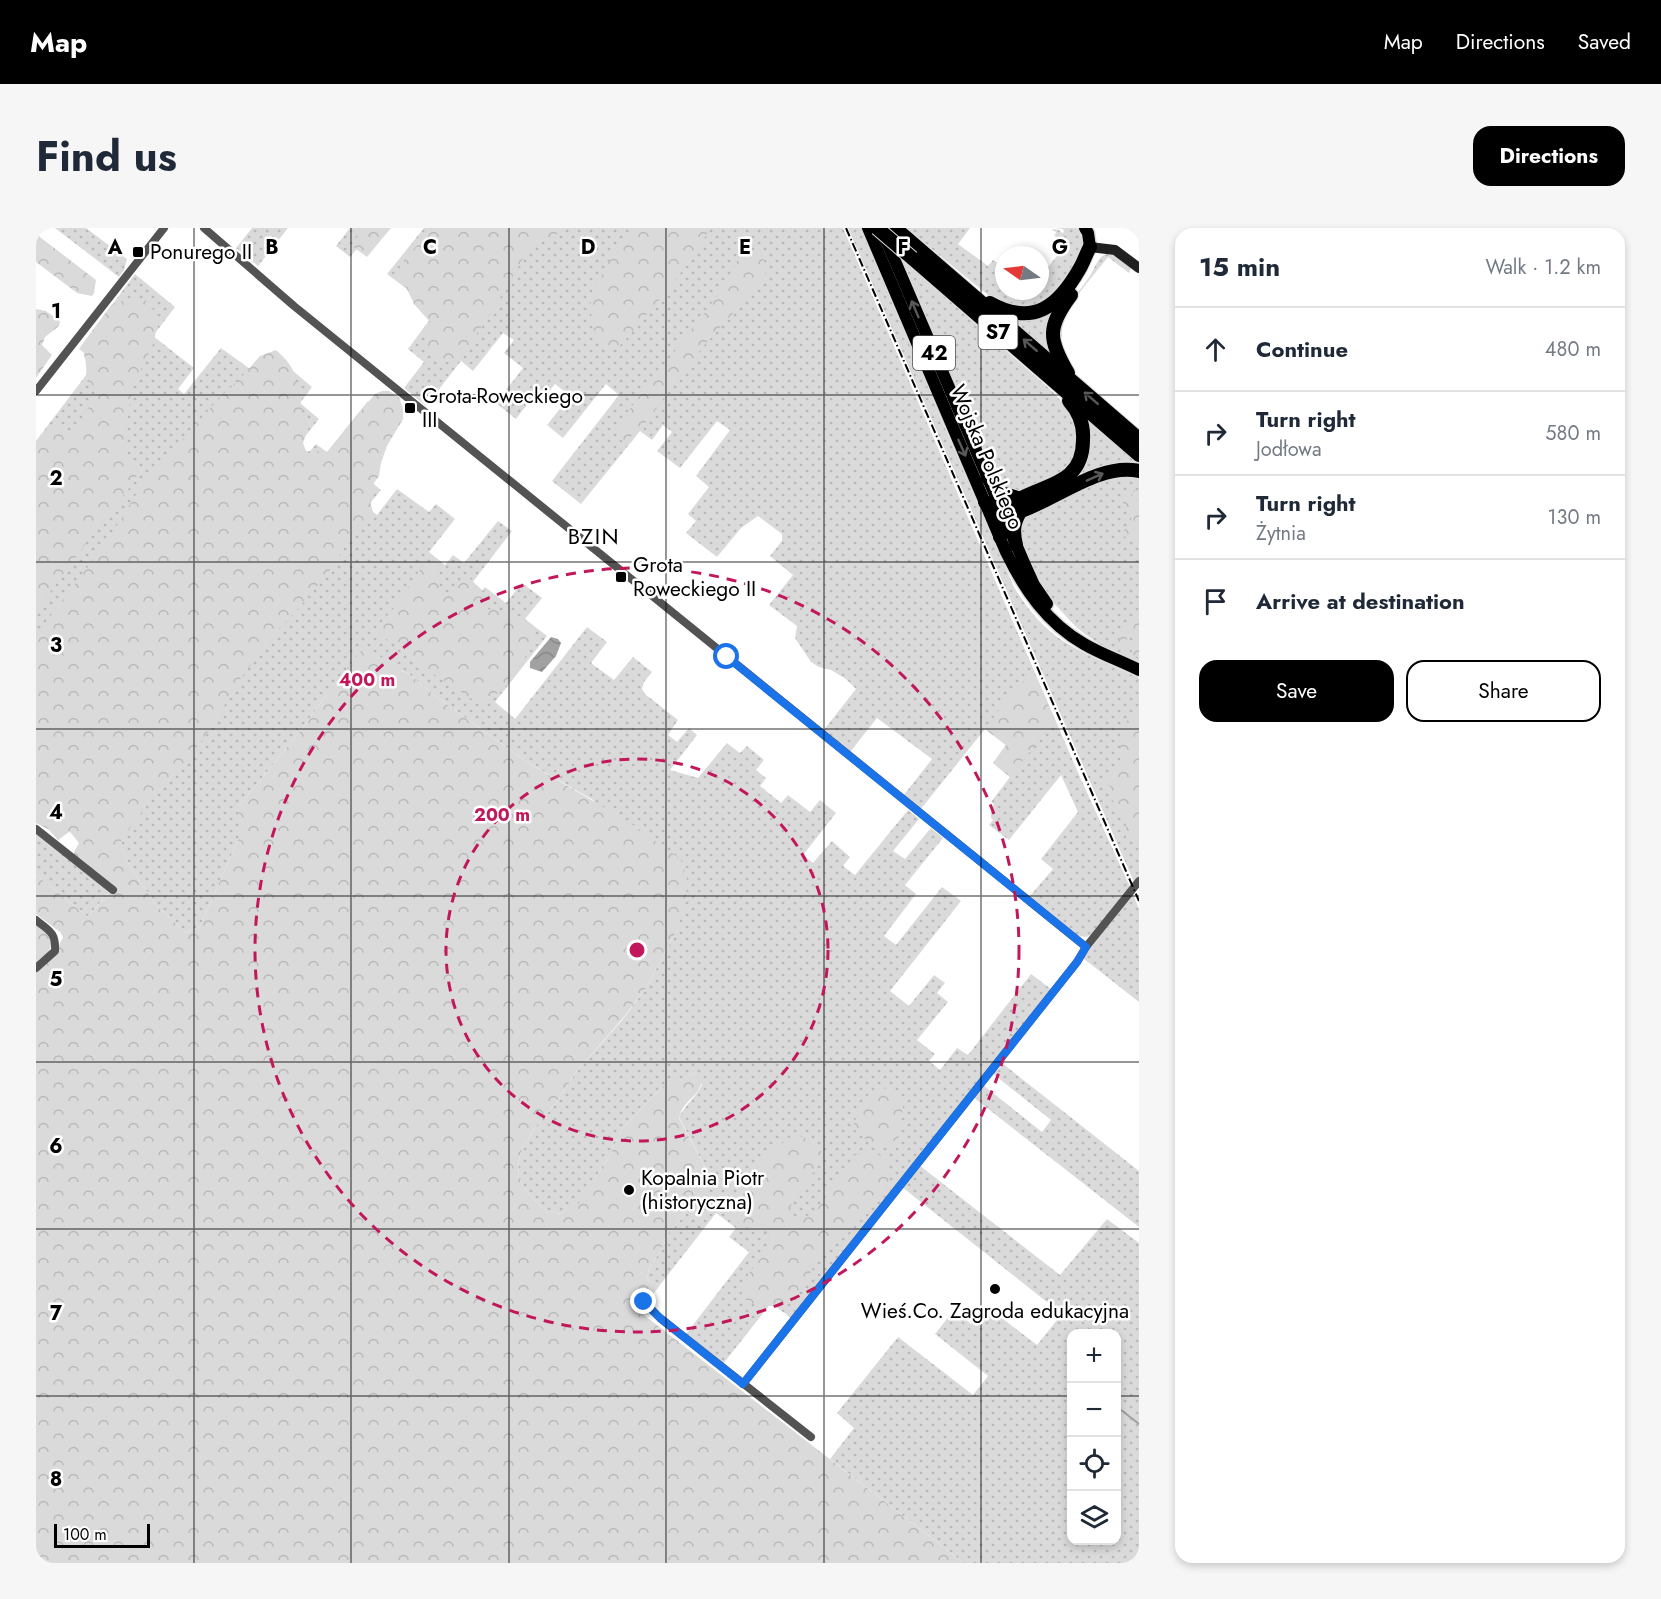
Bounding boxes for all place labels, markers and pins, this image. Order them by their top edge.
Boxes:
place label: Ponurego II [150,237,252,267]
marker: Ponurego II [131,245,145,259]
place label: Grota-Roweckiego III [422,381,583,435]
marker: Grota-Roweckiego III [403,401,417,415]
place label: Grota Roweckiego II [633,550,756,604]
marker: Grota Roweckiego II [614,570,628,584]
centre of rings [627,940,647,960]
place label: Kopalnia Piotr (historyczna) [641,1163,765,1217]
marker: Kopalnia Piotr (historyczna) [622,1183,636,1197]
marker: Wieś.Co. Zagroda edukacyjna [988,1282,1002,1296]
place label: Wieś.Co. Zagroda edukacyjna [861,1296,1129,1326]

